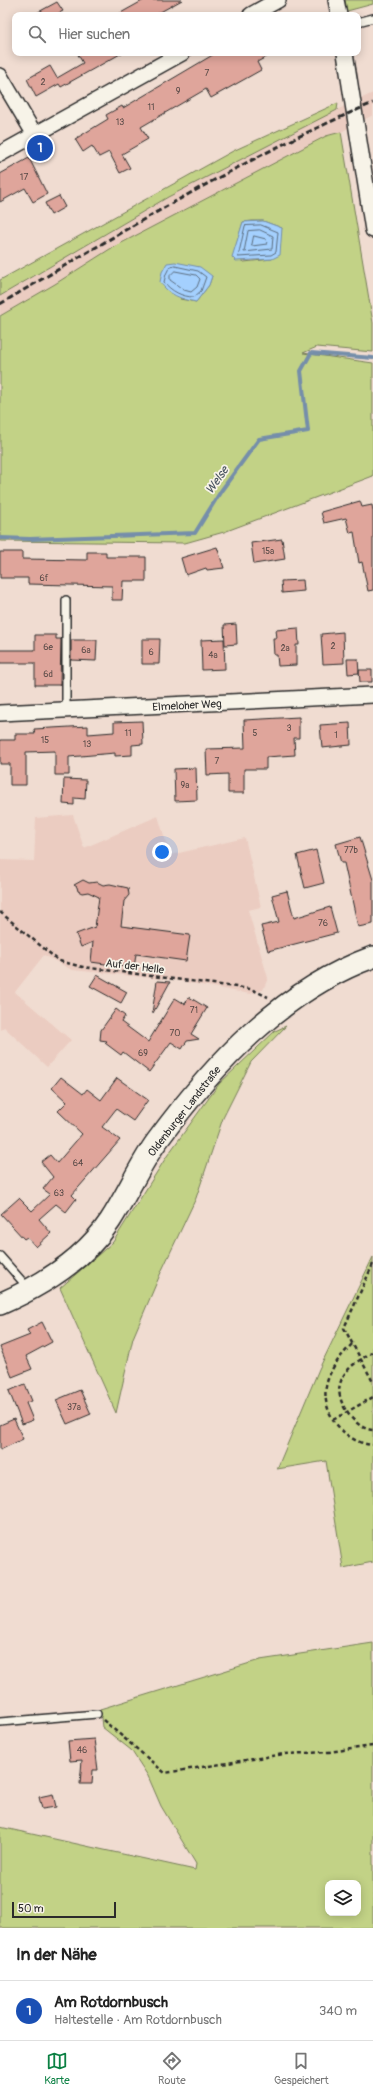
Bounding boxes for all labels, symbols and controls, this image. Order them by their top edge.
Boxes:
search box [12,12,361,56]
icon: search [26,23,48,45]
text: Hier suchen [58,25,130,44]
house number: 7 [205,68,210,79]
house number: 2 [40,77,46,88]
house number: 9 [176,86,181,97]
house number: 11 [147,102,155,113]
house number: 13 [116,117,124,128]
pin: 1 [27,133,53,163]
house number: 17 [20,172,28,183]
water label: Welse [203,463,233,497]
house number: 15a [262,546,274,557]
house number: 6f [40,573,49,584]
house number: 2 [330,641,336,652]
house number: 6e [43,642,53,653]
house number: 2a [280,643,290,654]
house number: 6a [81,645,91,656]
house number: 6 [148,647,154,658]
house number: 4a [208,650,218,661]
house number: 6d [43,669,53,680]
street label: Elmeloher Weg [152,697,222,714]
house number: 3 [286,723,292,734]
house number: 11 [124,728,132,739]
house number: 5 [253,728,258,739]
house number: 1 [334,730,338,741]
house number: 15 [41,735,49,746]
house number: 13 [83,739,91,750]
house number: 7 [215,756,220,767]
house number: 9a [181,780,189,791]
your location [152,842,172,862]
house number: 77b [344,845,359,856]
house number: 76 [318,918,328,929]
street label: Auf der Helle [105,956,166,977]
house number: 71 [190,1005,198,1016]
house number: 70 [170,1028,180,1039]
house number: 69 [138,1048,148,1059]
street label: Oldenburger Landstraße [145,1063,224,1159]
house number: 64 [73,1158,84,1169]
house number: 63 [54,1188,64,1199]
house number: 37a [67,1402,81,1413]
house number: 46 [77,1745,87,1756]
map controls [325,1880,361,1916]
button: layers [325,1880,361,1916]
scale bar [12,1900,116,1919]
text: 50 m [18,1902,44,1915]
text: In der Nähe [16,1944,97,1965]
text: Am Rotdornbusch [54,1993,168,2012]
text: 1 [26,2003,32,2019]
text: 340 m [319,2003,357,2019]
text: Haltestelle · Am Rotdornbusch [54,2012,222,2028]
tab: Karte [44,2050,70,2087]
tab: Route [158,2050,186,2087]
tab: Gespeichert [274,2050,329,2087]

